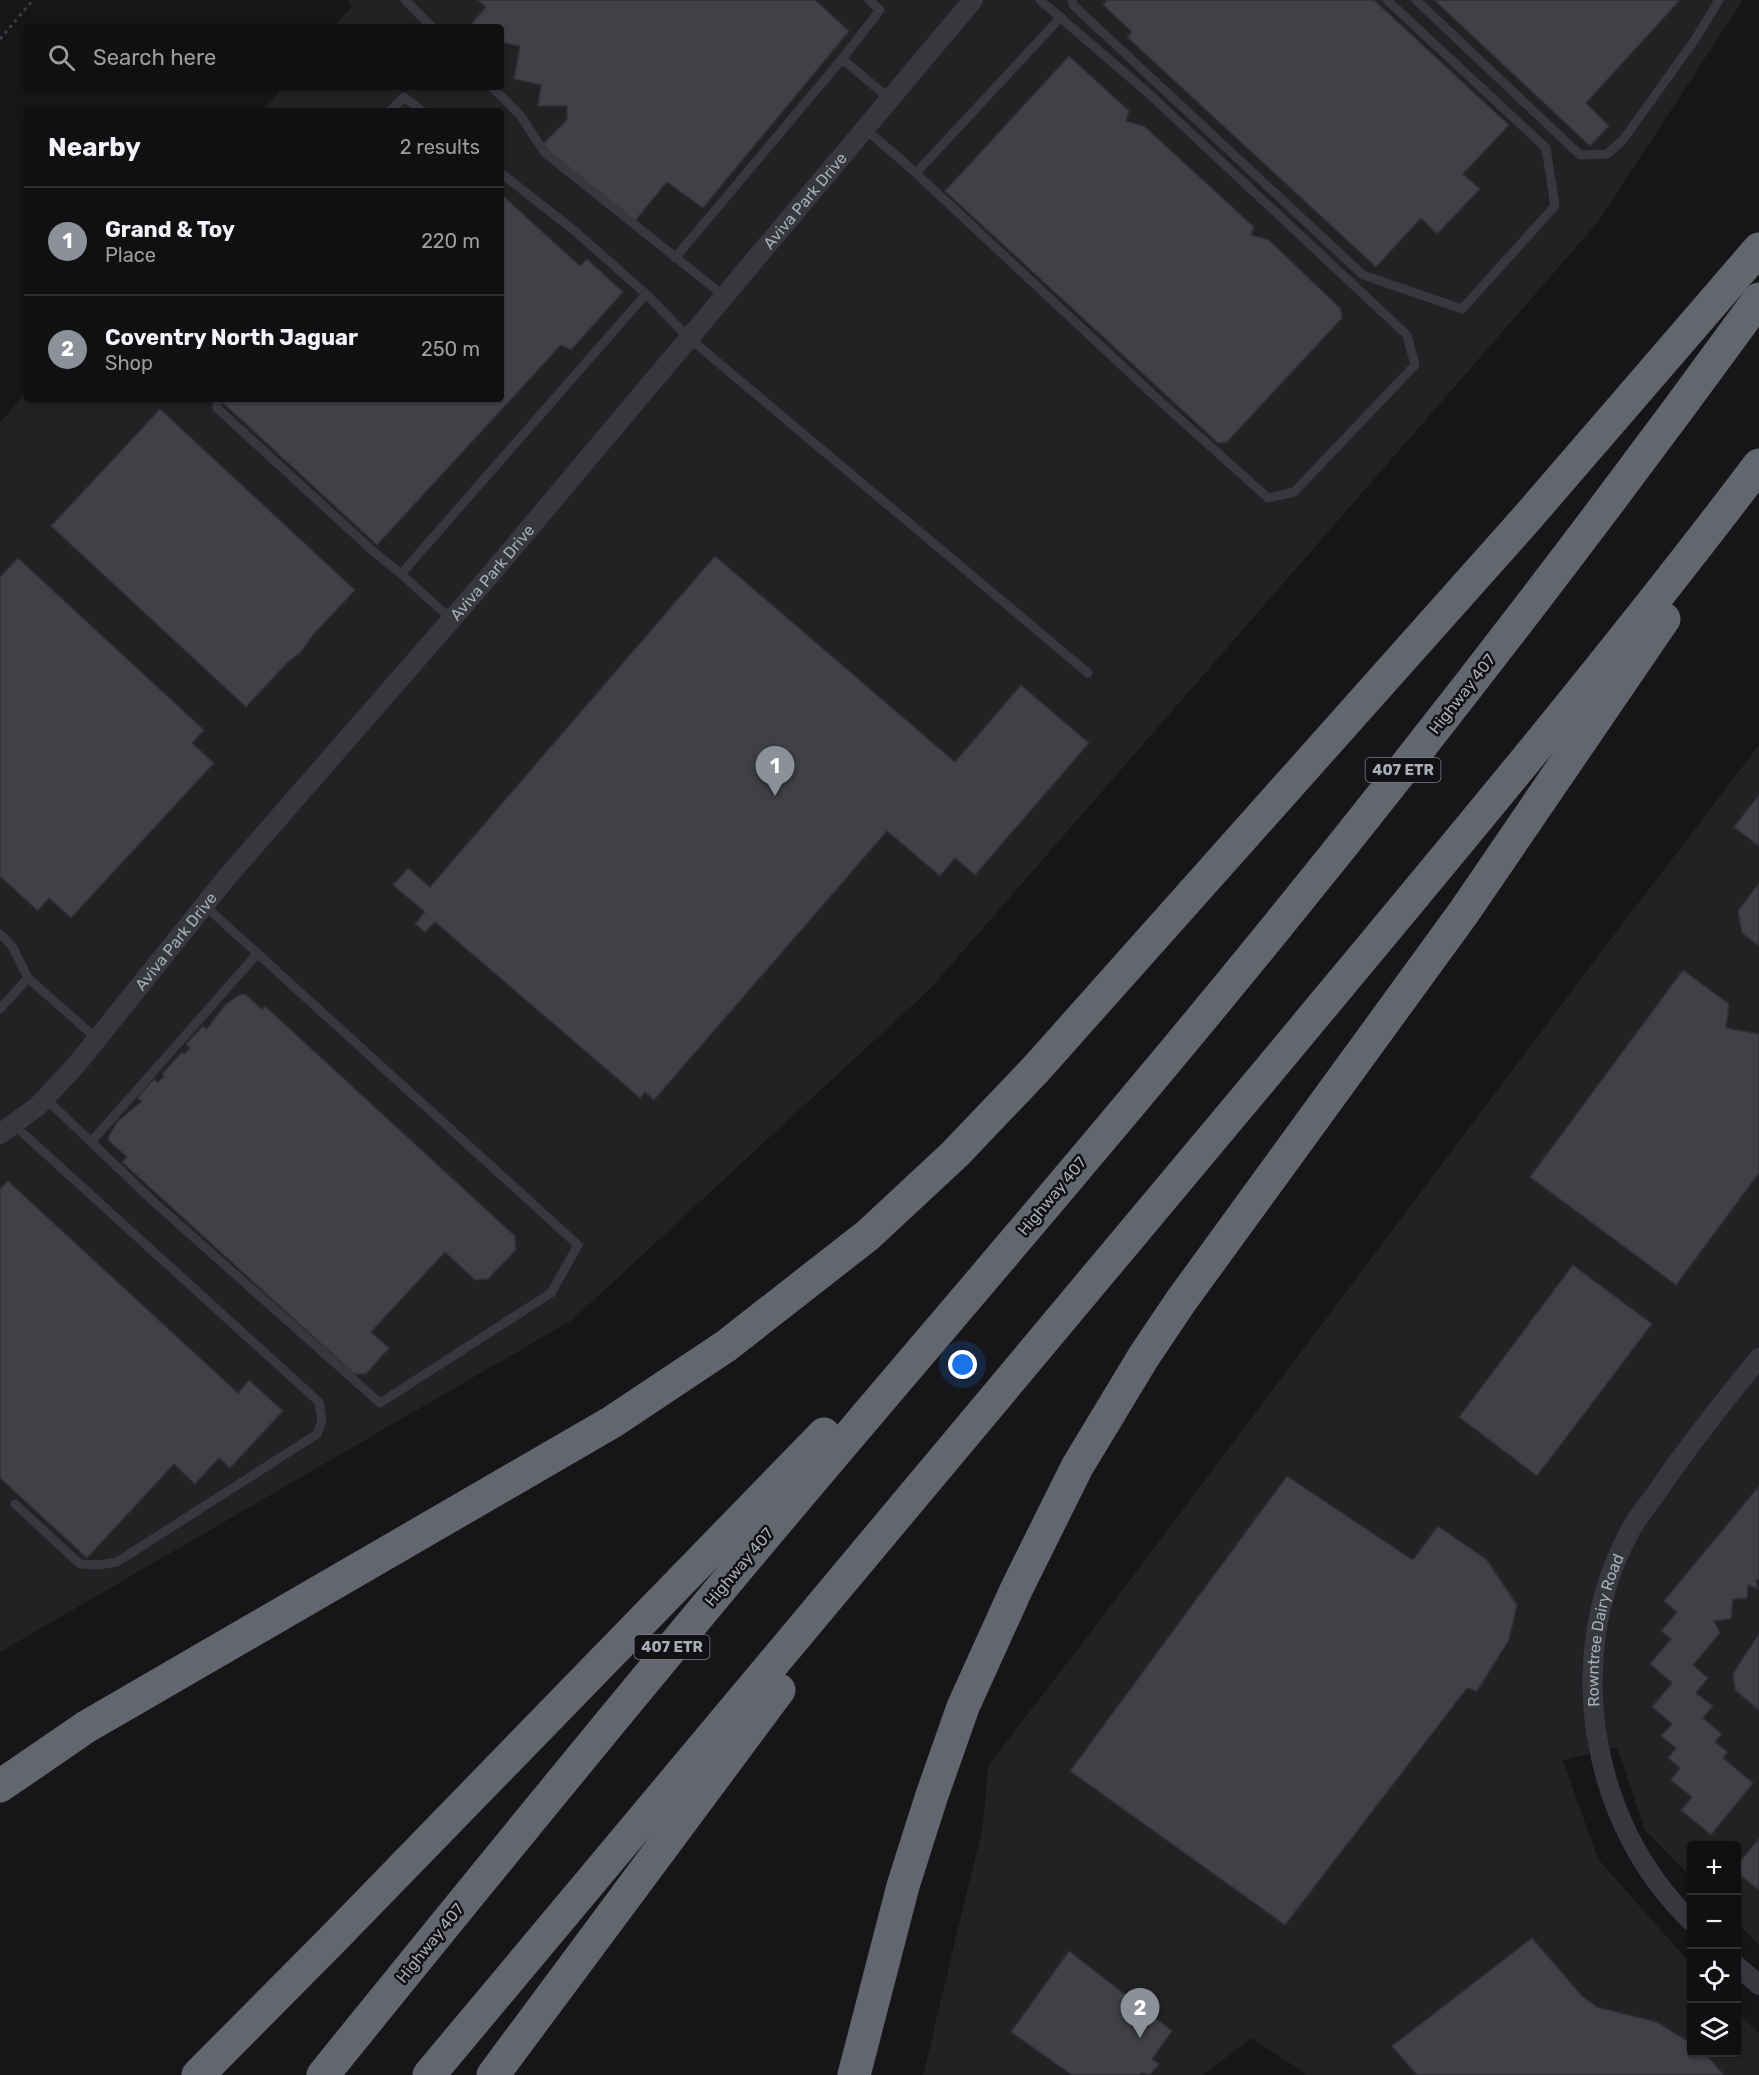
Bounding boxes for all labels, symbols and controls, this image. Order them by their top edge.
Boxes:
search box [24,24,504,90]
icon: search [45,41,78,74]
text: Search here [93,44,216,71]
text: Nearby [48,132,141,163]
text: 2 results [400,135,480,159]
street label: Aviva Park Drive [759,148,851,252]
text: Grand & Toy [105,216,235,243]
text: 1 [63,229,72,253]
text: 220 m [421,229,480,253]
text: Place [105,243,156,267]
text: Coventry North Jaguar [105,324,358,351]
text: 2 [61,337,74,361]
text: 250 m [421,337,480,361]
text: Shop [105,351,153,375]
street label: Aviva Park Drive [446,520,538,624]
street label: Highway 407 [1425,650,1499,738]
pin: 1 [756,746,794,796]
road number: 407 ETR [1366,758,1440,782]
street label: Aviva Park Drive [131,888,220,994]
street label: Highway 407 [1014,1153,1090,1239]
your location [948,1350,977,1379]
street label: Highway 407 [701,1524,777,1610]
street label: Rowntree Dairy Road [1583,1551,1627,1707]
road number: 407 ETR [634,1635,710,1659]
map controls [1687,1841,1741,2057]
button: + [1687,1841,1741,1895]
button: − [1687,1895,1741,1949]
street label: Highway 407 [392,1900,468,1986]
button: locate [1687,1949,1741,2003]
pin: 2 [1120,1988,1160,2038]
button: layers [1687,2003,1741,2057]

